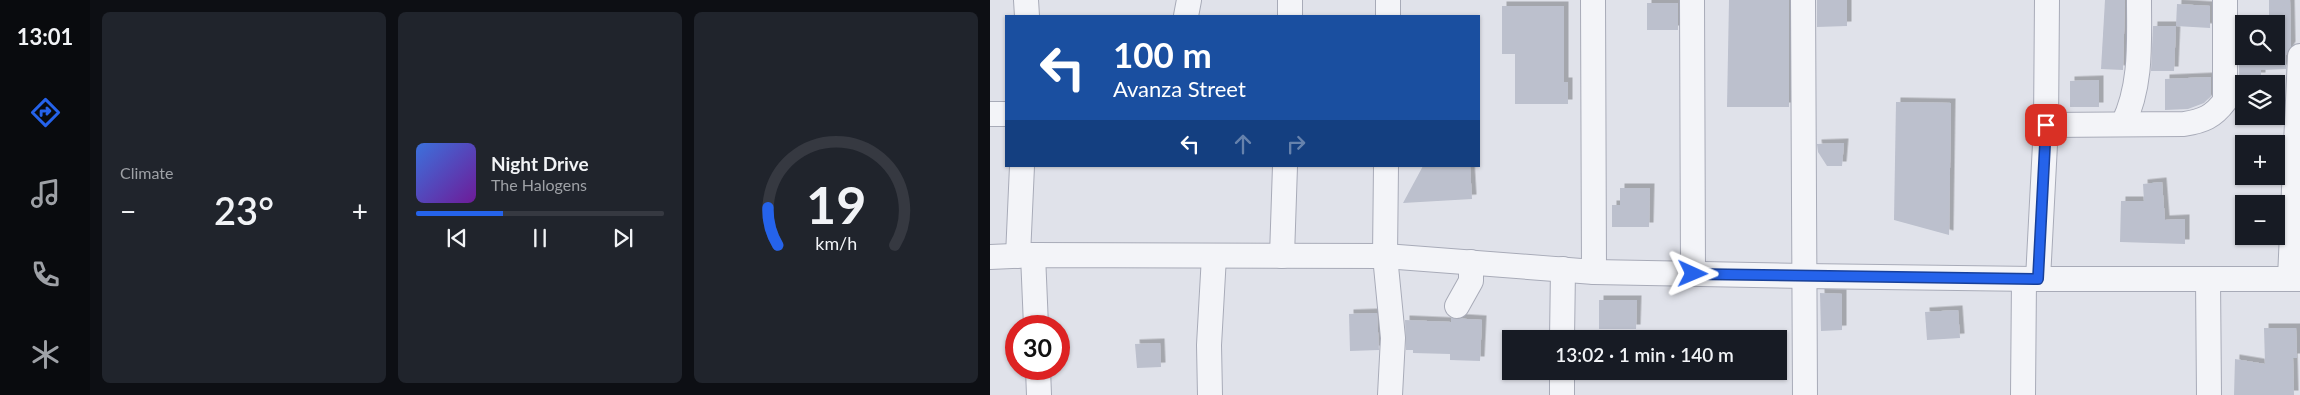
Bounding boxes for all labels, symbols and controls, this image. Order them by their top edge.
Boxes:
map controls [2235,15,2285,245]
button: search [2235,15,2285,65]
text: 13:01 [17,23,73,50]
text: 100 m [1113,33,1212,75]
icon: left [1030,35,1095,100]
text: Avanza Street [1113,75,1246,102]
button: layers [2235,75,2285,125]
icon: directions [28,95,63,130]
pin [2025,104,2067,146]
icon: arrive [2032,111,2060,139]
icon: left [1176,130,1204,158]
icon: ahead [1229,130,1257,158]
icon: right [1282,130,1310,158]
button: + [2235,135,2285,185]
text: Night Drive [491,152,589,175]
text: Climate [120,163,173,182]
text: 19 [806,173,866,235]
text: The Halogens [491,175,587,194]
icon: music [28,176,63,211]
text: 23° [214,187,274,233]
text: − [120,194,136,228]
text: + [352,194,368,228]
button: − [2235,195,2285,245]
icon: previous [443,224,471,252]
icon: pause [526,224,554,252]
icon: next [609,224,637,252]
text: km/h [815,232,857,254]
position arrow [1666,247,1718,299]
icon: phone [28,257,63,292]
speed limit sign: 30 [1005,315,1070,380]
icon: climate [28,337,63,372]
text: 13:02 · 1 min · 140 m [1555,343,1734,366]

